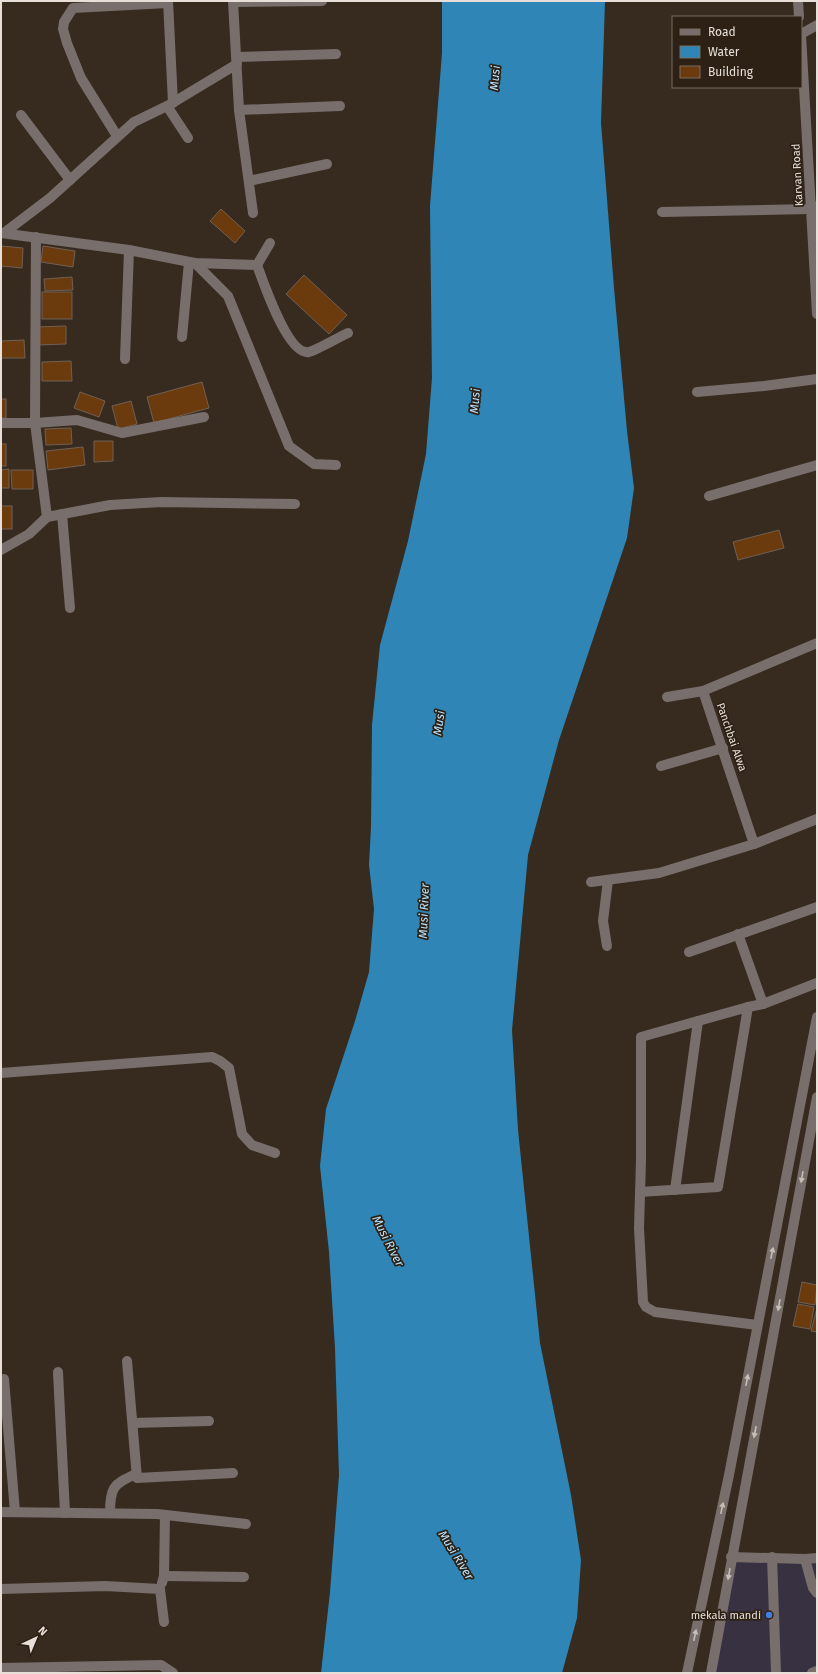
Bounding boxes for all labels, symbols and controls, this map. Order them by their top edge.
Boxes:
legend [672,16,802,88]
text: Road [708,25,736,39]
text: Water [708,45,740,59]
water label: Musi [487,64,503,91]
text: Building [708,65,754,79]
street label: Karvan Road [789,143,806,207]
water label: Musi [467,387,483,414]
street label: Panchbai Alwa [714,701,749,773]
water label: Musi [430,709,448,736]
water label: Musi River [416,883,432,939]
one-way arrow [799,1171,805,1183]
water label: Musi River [369,1213,407,1269]
one-way arrow [770,1246,776,1259]
one-way arrow [776,1299,782,1311]
one-way arrow [744,1374,750,1386]
one-way arrow [752,1426,758,1439]
one-way arrow [719,1501,725,1514]
water label: Musi River [435,1528,477,1583]
one-way arrow [725,1568,731,1580]
place label: mekala mandi [691,1609,761,1622]
marker: mekala mandi [764,1610,774,1620]
north arrow [16,1618,56,1658]
text: N [35,1624,50,1638]
one-way arrow [692,1629,698,1641]

